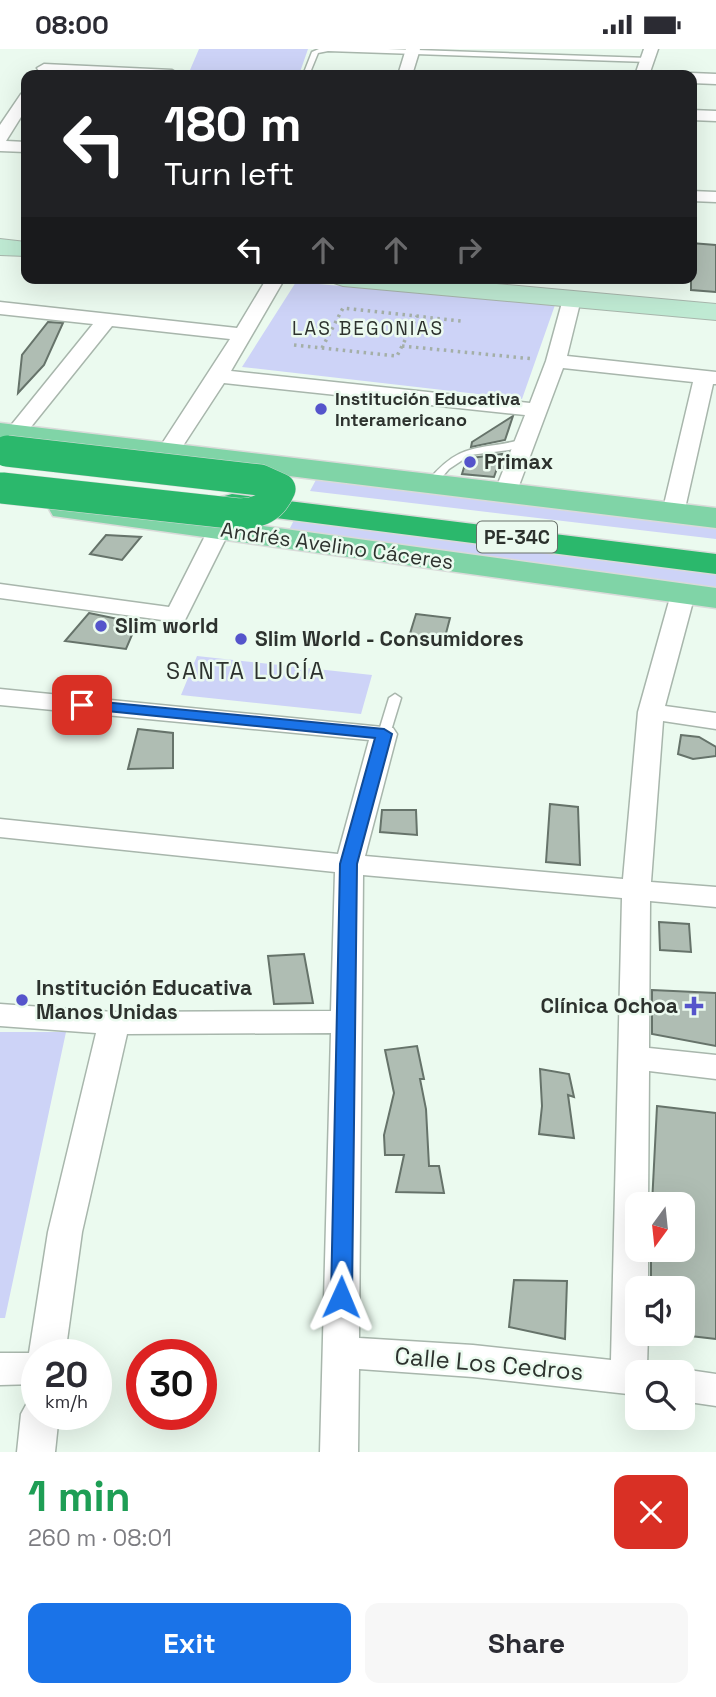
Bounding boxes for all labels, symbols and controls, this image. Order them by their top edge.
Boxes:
text: 08:00 [35,8,109,42]
text: 180 m [164,93,302,155]
icon: left [49,98,140,189]
text: Turn left [164,154,294,194]
icon: left [231,231,269,269]
icon: ahead [304,231,342,269]
icon: ahead [377,231,415,269]
icon: right [450,231,488,269]
district label: LAS BEGONIAS [292,316,444,341]
place label: Institución Educativa Interamericano [335,387,521,431]
marker: Institución Educativa Interamericano [313,401,329,417]
place label: Primax [484,448,553,475]
marker: Primax [462,454,478,470]
street label: Andrés Avelino Cáceres [219,516,455,575]
road number: PE-34C [477,521,557,552]
place label: Slim world [115,612,219,639]
marker: Slim world [93,618,109,634]
place label: Slim World - Consumidores [255,625,524,652]
marker: Slim World - Consumidores [233,631,249,647]
district label: SANTA LUCÍA [166,656,326,686]
pin [52,675,112,735]
icon: arrive [63,686,101,724]
place label: Institución Educativa Manos Unidas [36,974,252,1025]
marker: Institución Educativa Manos Unidas [14,992,30,1008]
place label: Clínica Ochoa [541,992,678,1019]
marker: Clínica Ochoa [684,996,704,1016]
north arrow [625,1192,695,1262]
map controls [625,1192,695,1430]
position arrow [304,1260,378,1334]
button: sound [625,1276,695,1346]
speed limit sign: 30 [126,1339,217,1430]
street label: Calle Los Cedros [393,1340,585,1387]
text: 20 [45,1353,88,1397]
button: search [625,1360,695,1430]
text: km/h [45,1390,88,1413]
text: 1 min [28,1470,131,1523]
button: close [614,1475,688,1549]
text: 260 m · 08:01 [28,1523,172,1553]
button: Exit [28,1603,351,1683]
button: Share [365,1603,688,1683]

